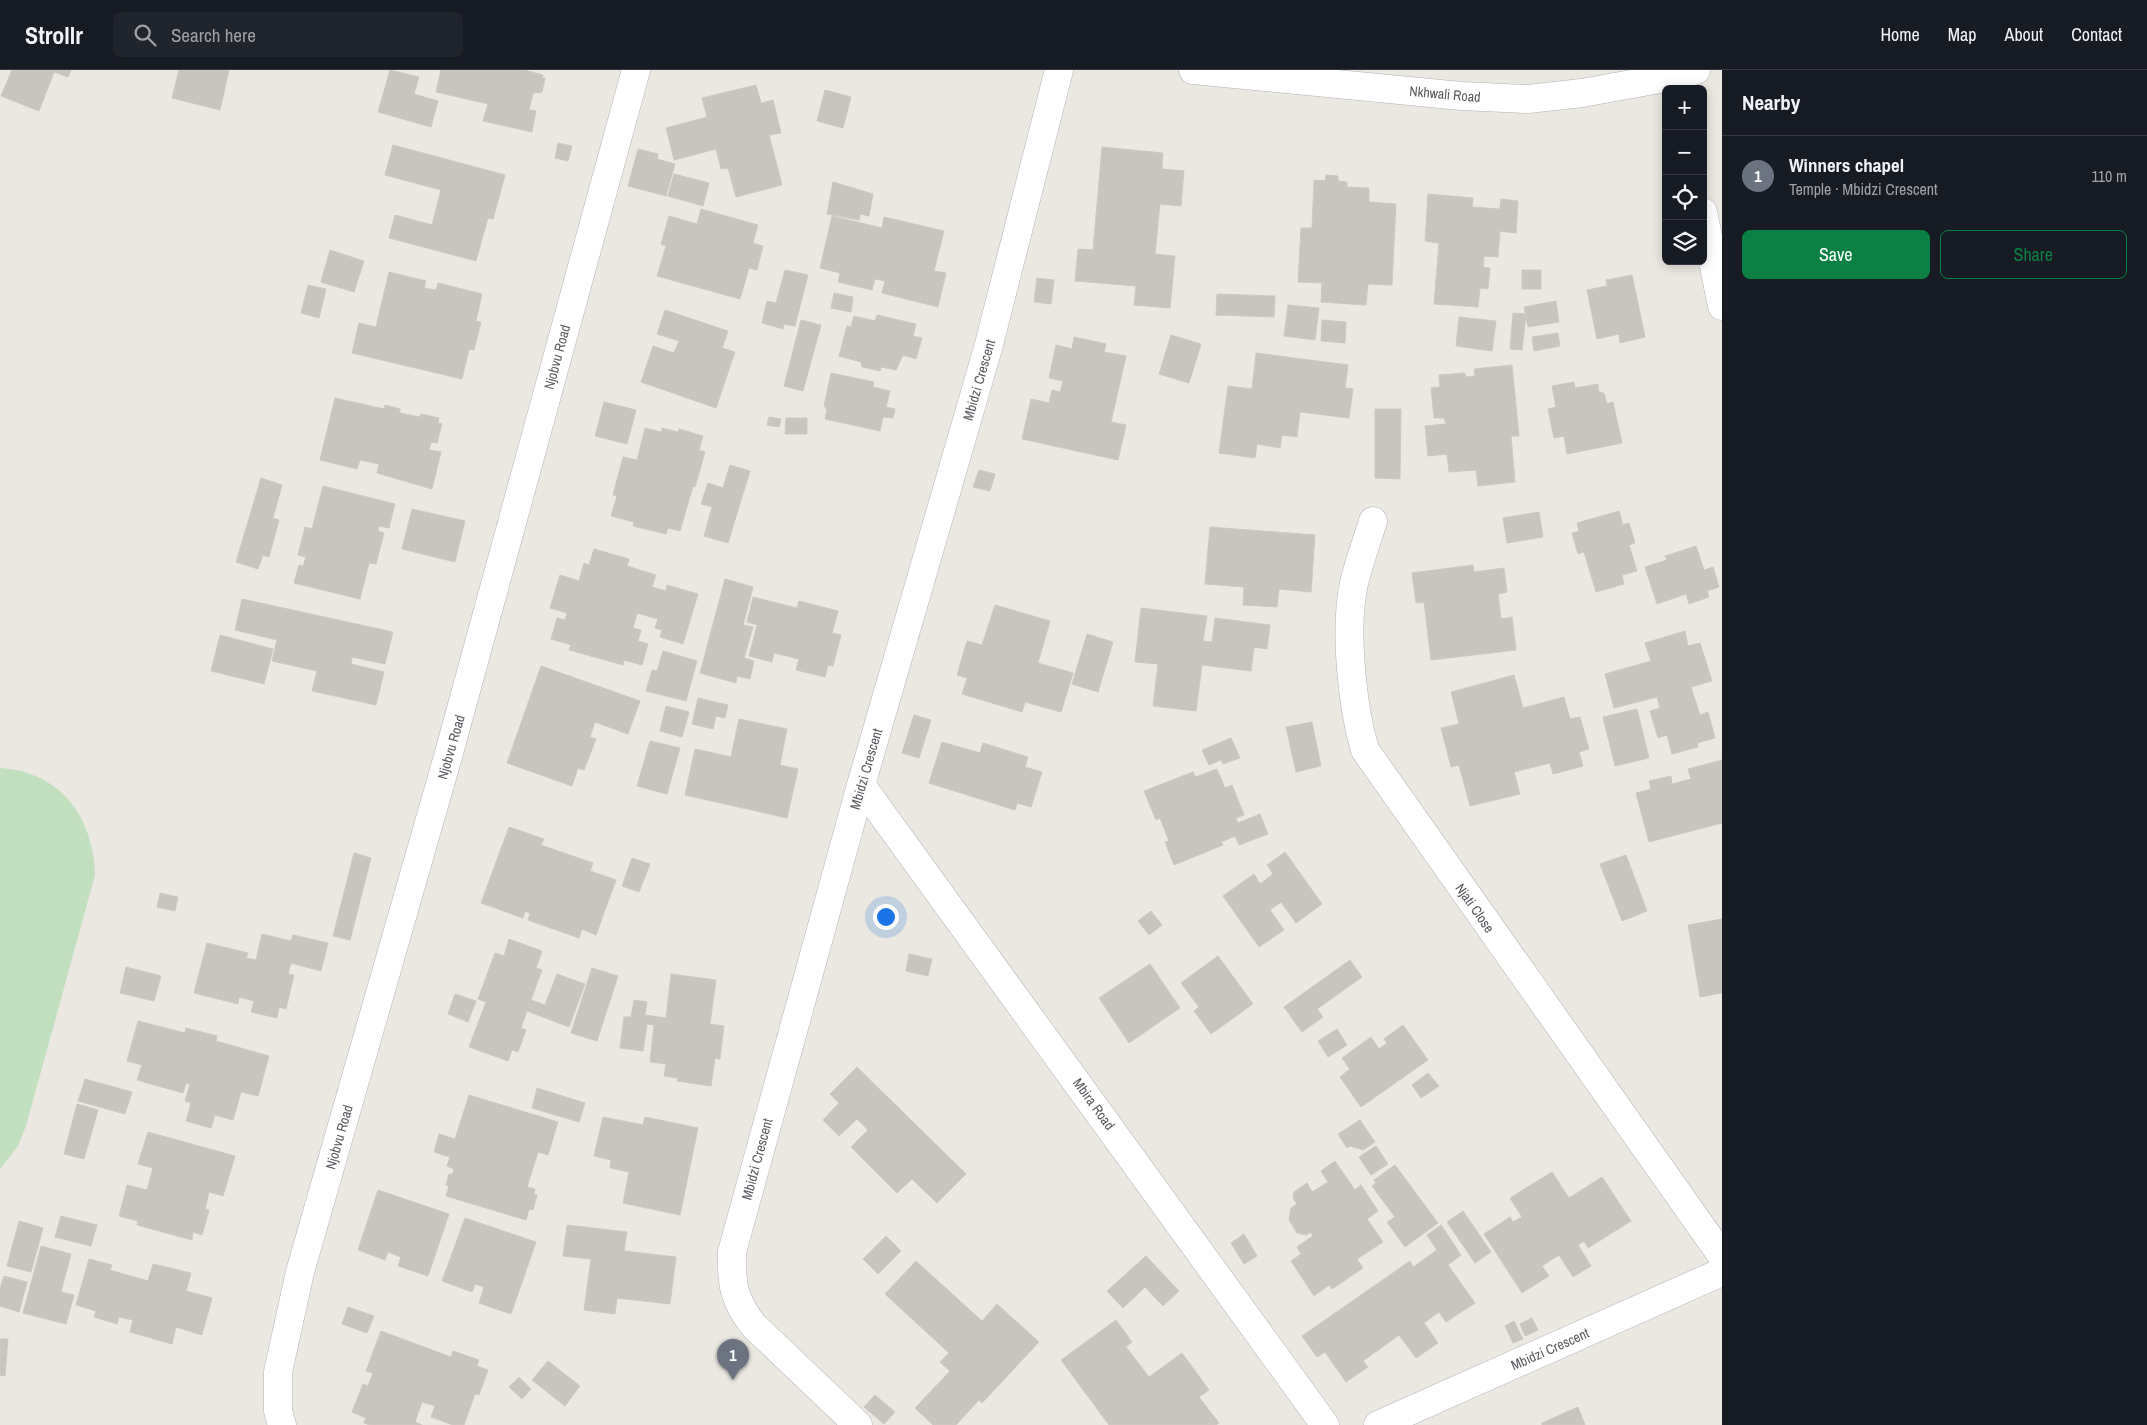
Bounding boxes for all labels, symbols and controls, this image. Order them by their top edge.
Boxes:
search box [113,12,463,57]
text: Strollr [25,19,83,51]
icon: search [131,21,159,49]
text: Search here [171,22,256,48]
text: Home [1880,22,1920,47]
text: Map [1948,22,1977,47]
text: About [2005,22,2043,47]
text: Contact [2071,22,2122,47]
street label: Nkhwali Road [1409,82,1481,106]
map controls [1662,85,1707,265]
button: + [1662,85,1707,130]
text: Nearby [1742,88,1800,117]
button: − [1662,130,1707,175]
text: Winners chapel [1789,152,1904,178]
text: 1 [1754,165,1762,187]
text: 110 m [2091,165,2127,187]
button: locate [1662,175,1707,220]
text: Temple · Mbidzi Crescent [1789,178,1938,200]
button: layers [1662,220,1707,265]
button: Save [1742,230,1930,279]
button: Share [1940,230,2127,279]
street label: Njobvu Road [540,323,574,391]
street label: Mbidzi Crescent [959,337,999,423]
street label: Njobvu Road [433,713,469,781]
street label: Mbidzi Crescent [846,726,886,812]
street label: Njati Close [1452,880,1498,936]
your location [873,904,899,930]
street label: Mbira Road [1069,1074,1119,1134]
street label: Njobvu Road [321,1103,357,1171]
street label: Mbidzi Crescent [737,1116,777,1202]
street label: Mbidzi Crescent [1508,1324,1592,1374]
pin: 1 [717,1339,749,1380]

